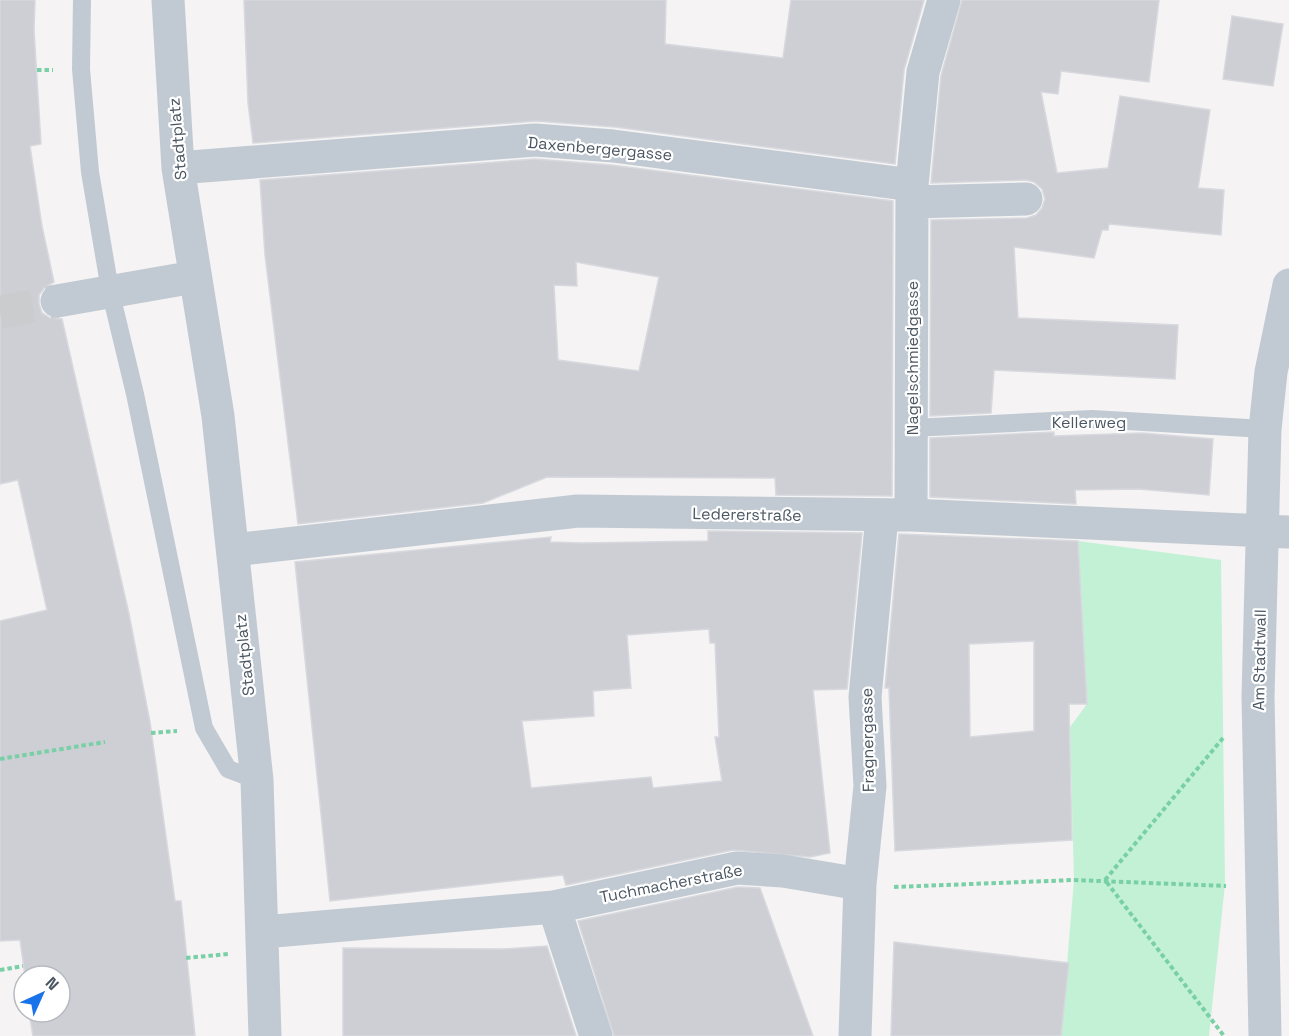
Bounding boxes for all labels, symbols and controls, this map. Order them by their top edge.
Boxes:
street label: Stadtplatz [163,97,192,181]
street label: Daxenbergergasse [527,132,673,165]
street label: Nagelschmiedgasse [902,281,923,435]
street label: Kellerweg [1052,412,1126,433]
street label: Ledererstraße [692,503,802,526]
street label: Am Stadtwall [1248,609,1271,711]
street label: Stadtplatz [230,613,259,697]
street label: Fragnergasse [856,688,879,792]
street label: Tuchmacherstraße [598,859,744,908]
north arrow [12,964,72,1024]
text: N [41,973,63,995]

